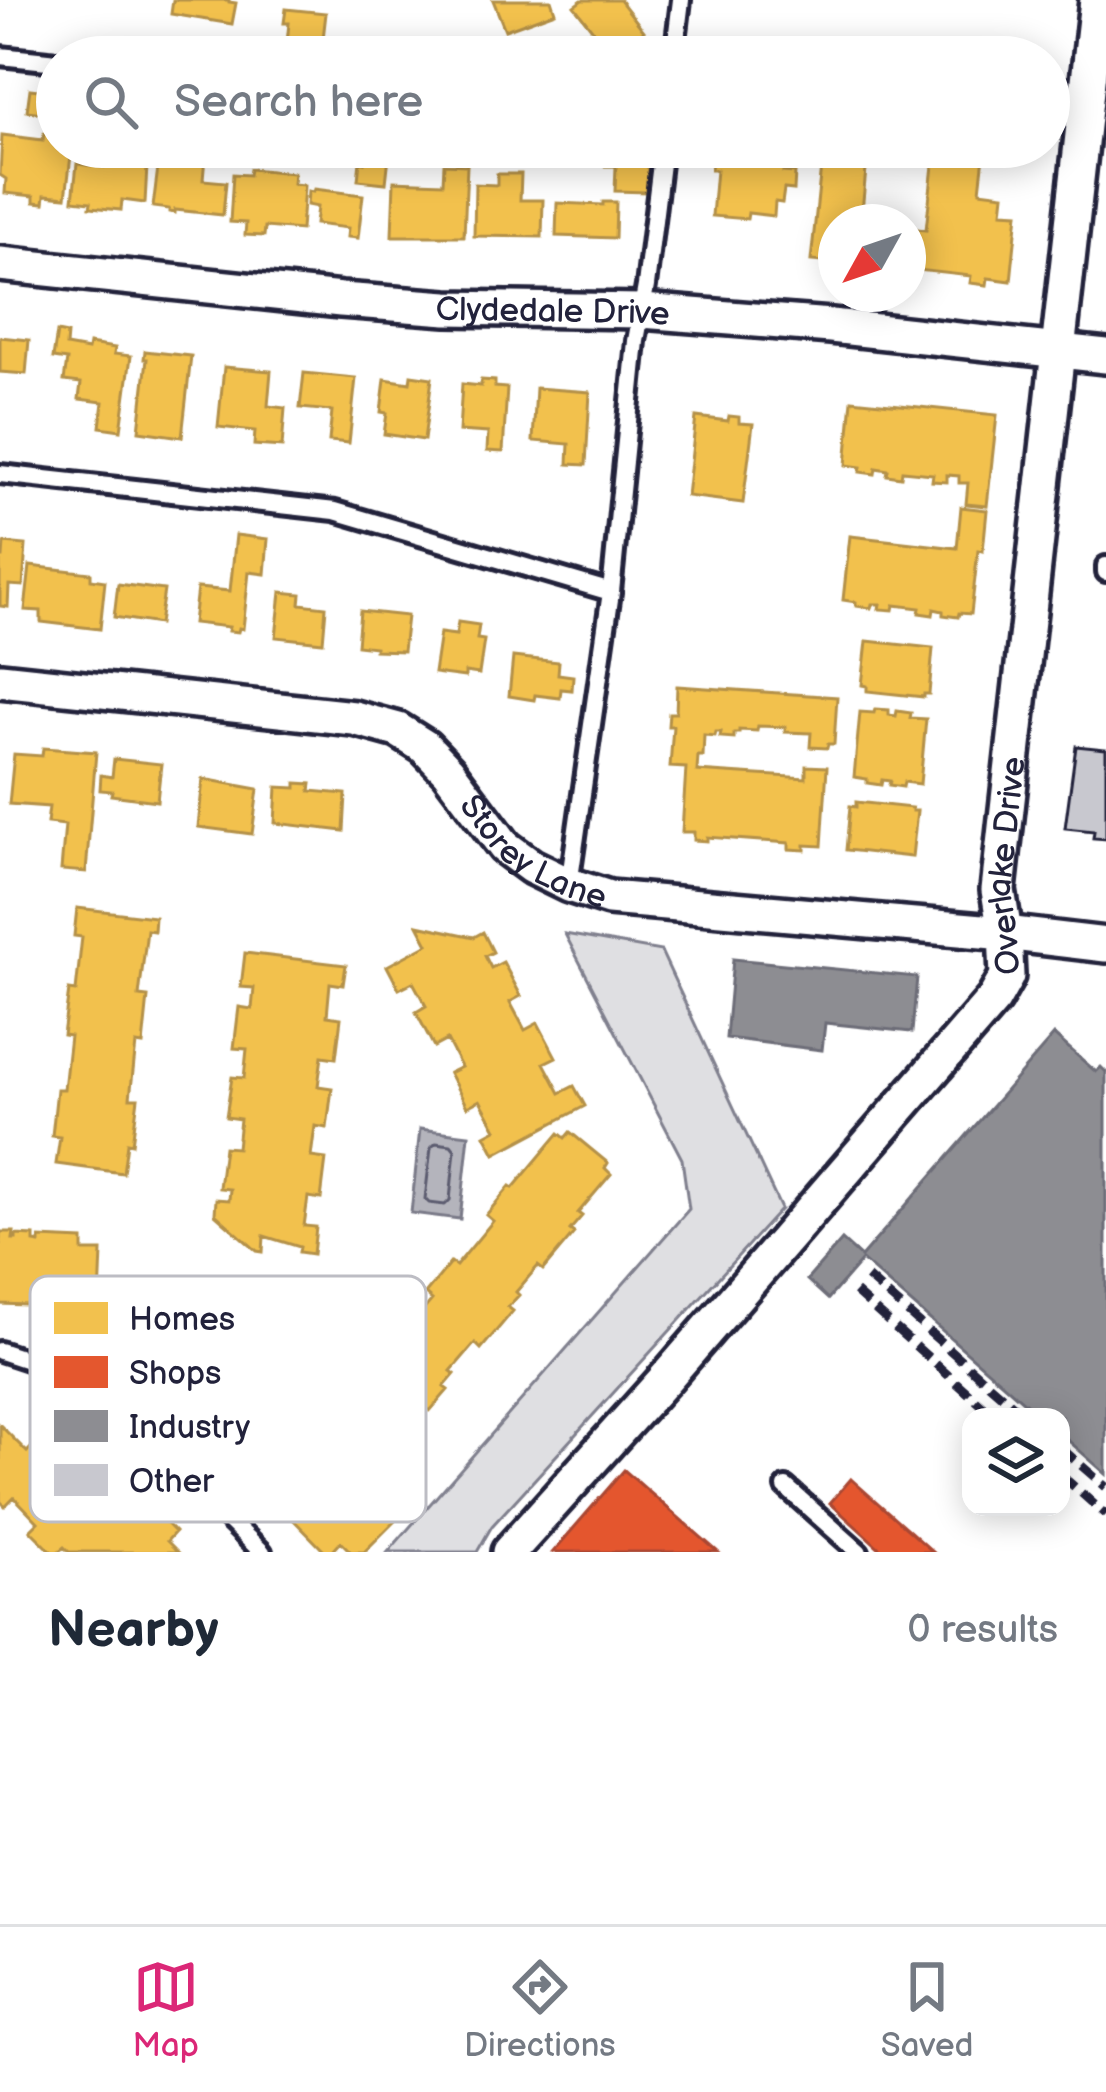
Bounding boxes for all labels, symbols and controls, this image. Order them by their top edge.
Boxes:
search box [36,36,1070,168]
icon: search [78,69,144,135]
text: Search here [174,75,423,130]
north arrow [818,204,926,312]
street label: Clydedale Drive [435,290,671,335]
street label: Overlake Drive [979,755,1035,976]
street label: Storey Lane [451,787,612,918]
legend [30,1276,426,1522]
text: Homes [129,1300,235,1340]
text: Shops [129,1354,221,1394]
text: Industry [129,1408,250,1448]
map controls [962,1408,1070,1516]
button: layers [962,1408,1070,1516]
text: Other [129,1462,215,1502]
text: Nearby [48,1600,219,1661]
text: 0 results [907,1607,1058,1654]
tab: Map [133,1954,199,2066]
tab: Directions [464,1954,616,2066]
tab: Saved [881,1954,973,2066]

